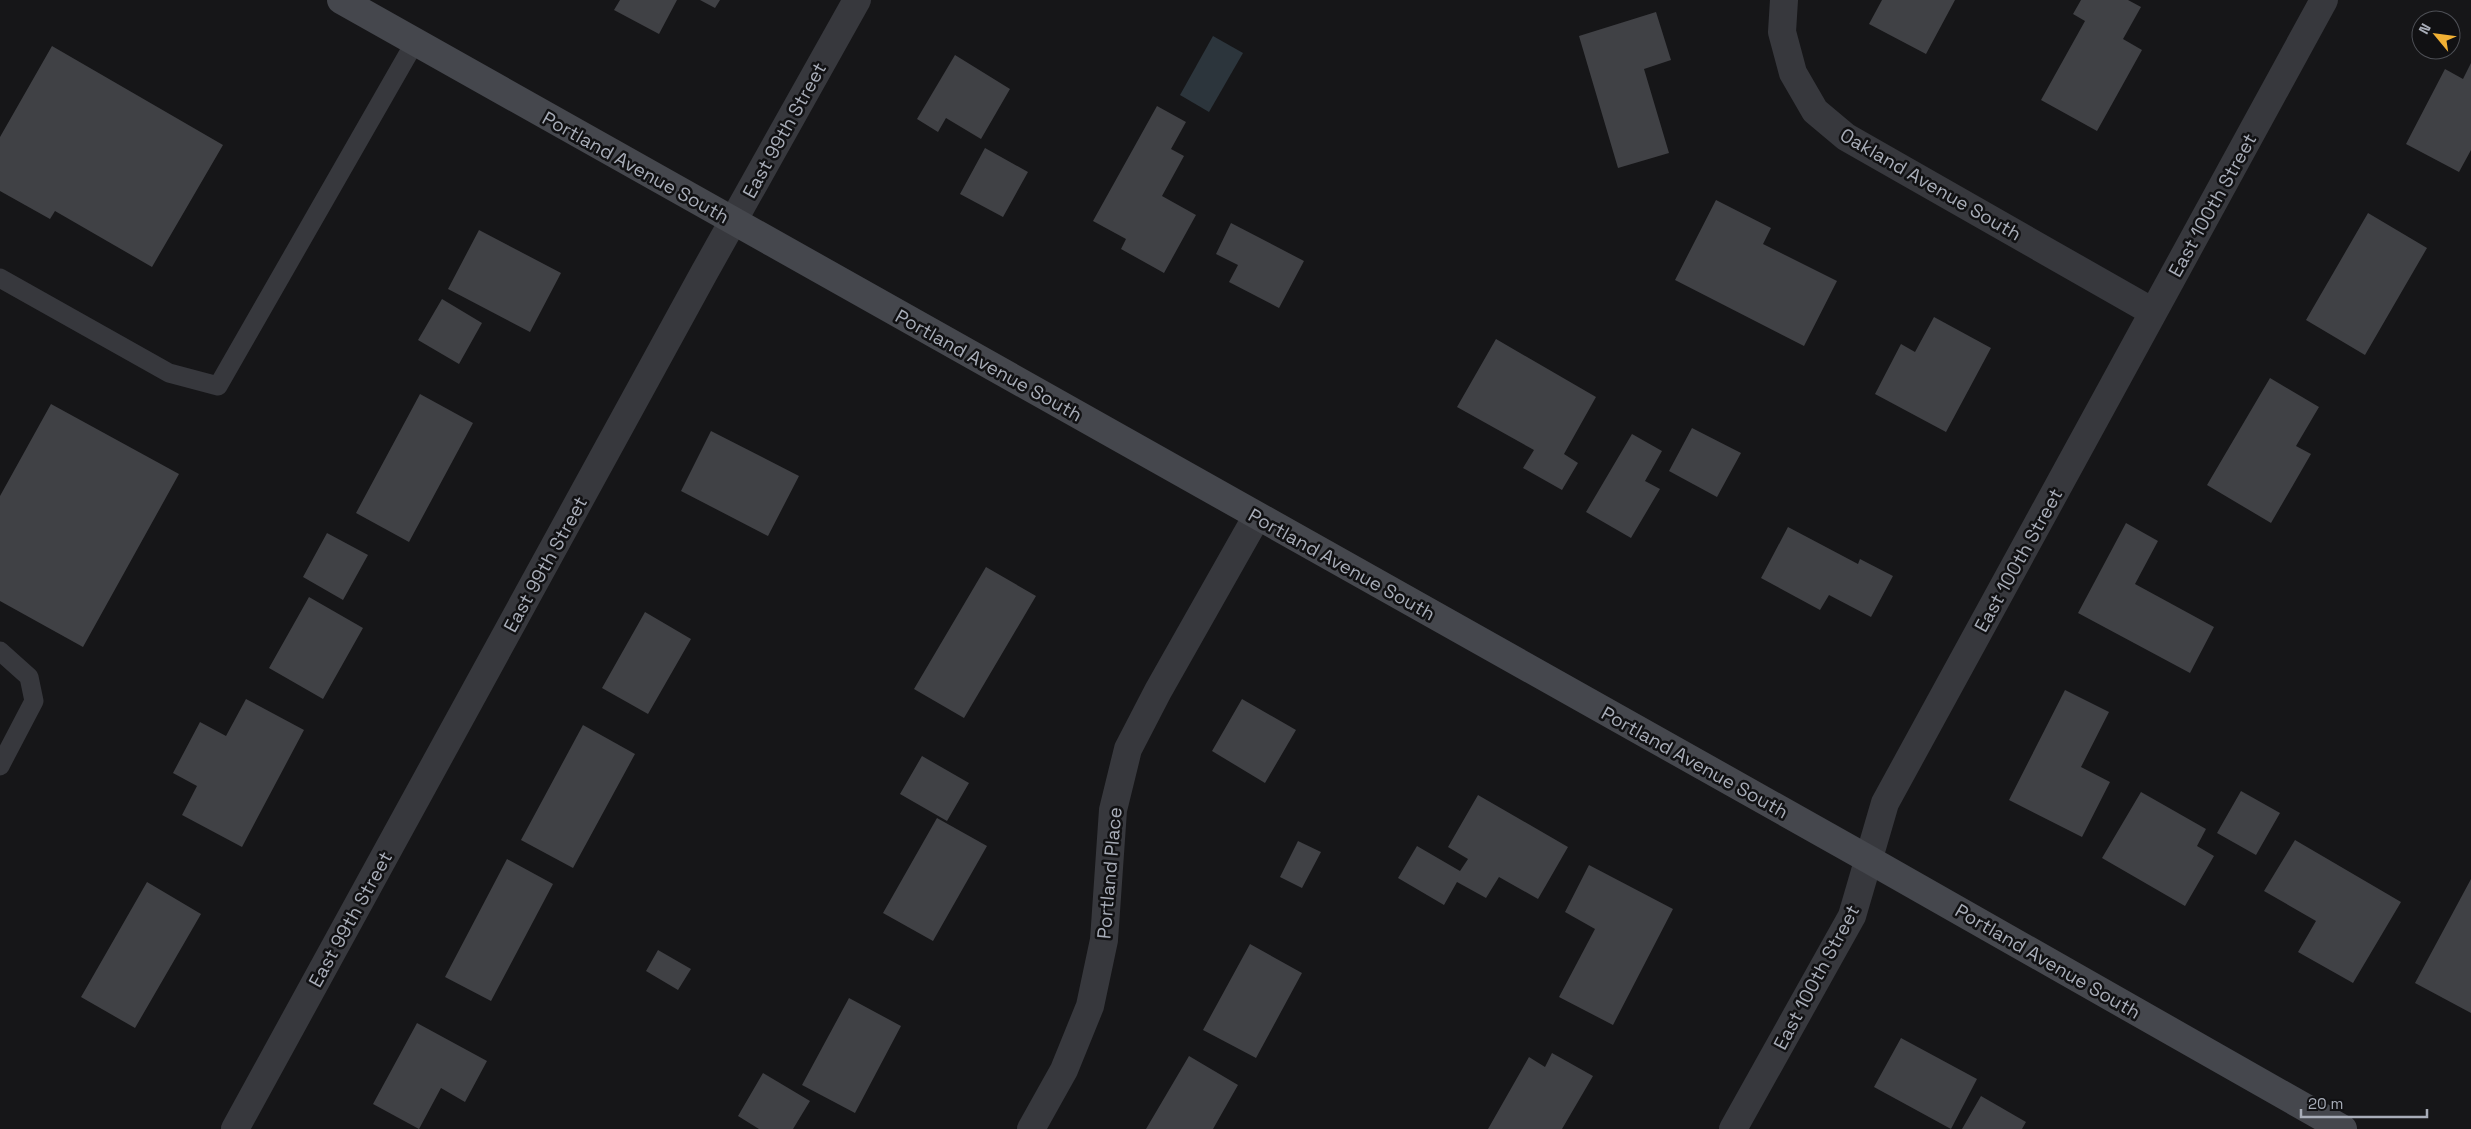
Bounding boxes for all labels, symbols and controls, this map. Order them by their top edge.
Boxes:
north arrow [2411,10,2461,60]
text: N [2414,20,2435,37]
street label: East 99th Street [737,58,832,203]
street label: Portland Avenue South [538,106,734,229]
street label: Oakland Avenue South [1836,122,2026,247]
street label: East 100th Street [2163,129,2262,282]
street label: Portland Avenue South [891,304,1087,427]
street label: East 100th Street [1969,484,2068,637]
street label: East 99th Street [498,492,593,637]
street label: Portland Avenue South [1244,503,1440,626]
street label: Portland Avenue South [1597,701,1793,824]
street label: Portland Place [1091,806,1128,940]
street label: East 99th Street [303,847,398,992]
street label: Portland Avenue South [1950,898,2145,1025]
street label: East 100th Street [1768,900,1865,1054]
scale bar [2301,1086,2427,1118]
text: 20 m [2308,1094,2343,1113]

